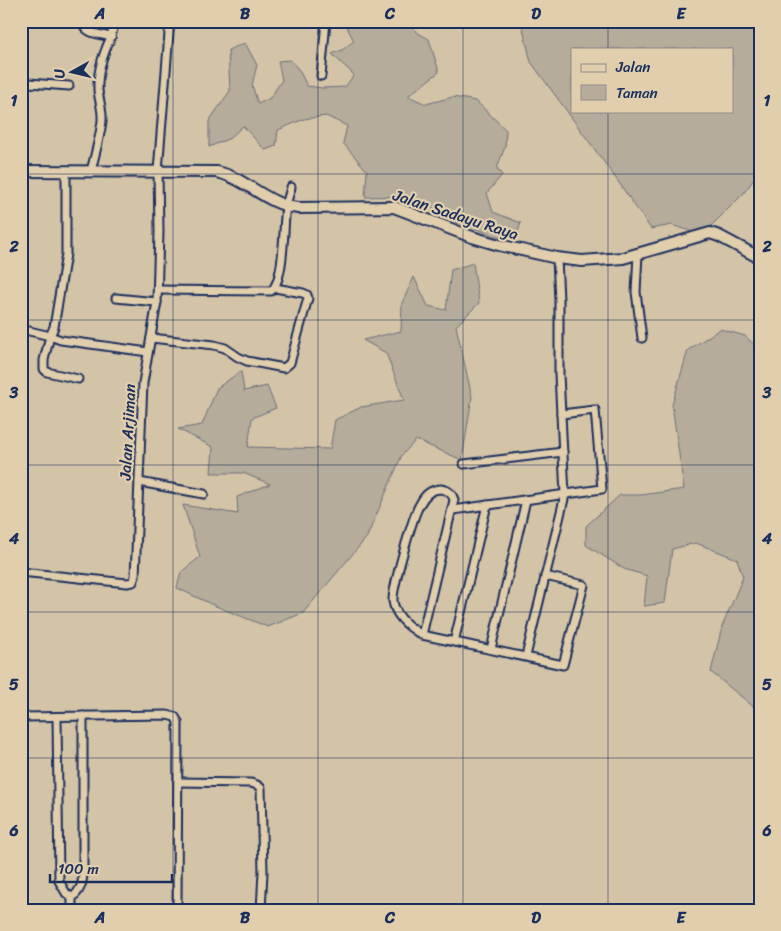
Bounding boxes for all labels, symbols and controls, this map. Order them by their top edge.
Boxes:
text: A [94,0,105,28]
text: B [240,0,251,28]
text: C [384,0,396,28]
text: D [531,0,541,28]
text: E [677,0,687,28]
north arrow [48,48,98,98]
legend [571,48,734,112]
text: Jalan [615,54,650,80]
text: U [46,67,73,80]
text: Taman [616,80,658,106]
text: 1 [11,86,18,115]
text: 1 [764,86,771,115]
street label: Jalan Sadayu Raya [388,180,522,248]
text: 2 [8,232,19,261]
text: 2 [761,232,772,261]
text: 3 [9,378,19,407]
text: 3 [762,378,772,407]
street label: Jalan Arjiman [110,383,145,482]
text: 4 [8,524,19,553]
text: 4 [761,524,772,553]
text: 5 [9,670,19,699]
text: 5 [762,670,772,699]
text: 6 [8,816,19,845]
text: 6 [761,816,772,845]
scale bar [50,851,172,883]
text: 100 m [58,856,99,882]
text: A [94,903,105,931]
text: B [240,903,251,931]
text: C [384,903,396,931]
text: D [531,903,541,931]
text: E [677,903,687,931]

